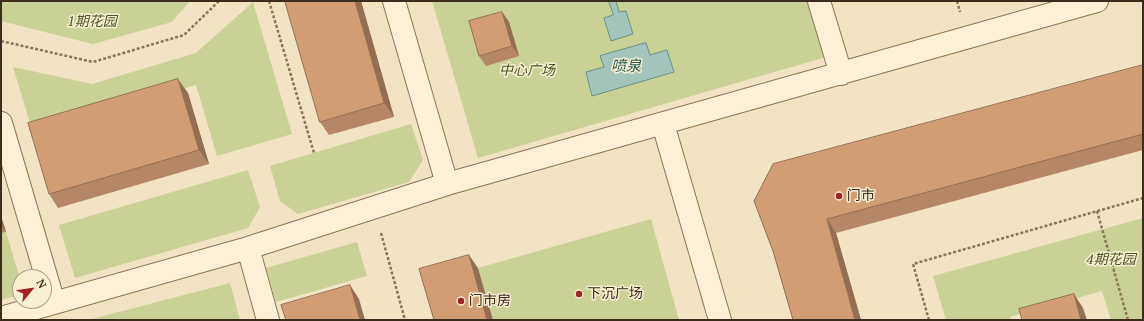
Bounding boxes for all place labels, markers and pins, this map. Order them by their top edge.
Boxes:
place label: 门市 [847,188,875,204]
marker: 门市 [834,191,844,201]
place label: 下沉广场 [587,286,643,302]
marker: 下沉广场 [574,289,584,299]
place label: 门市房 [469,293,511,309]
marker: 门市房 [456,296,466,306]

